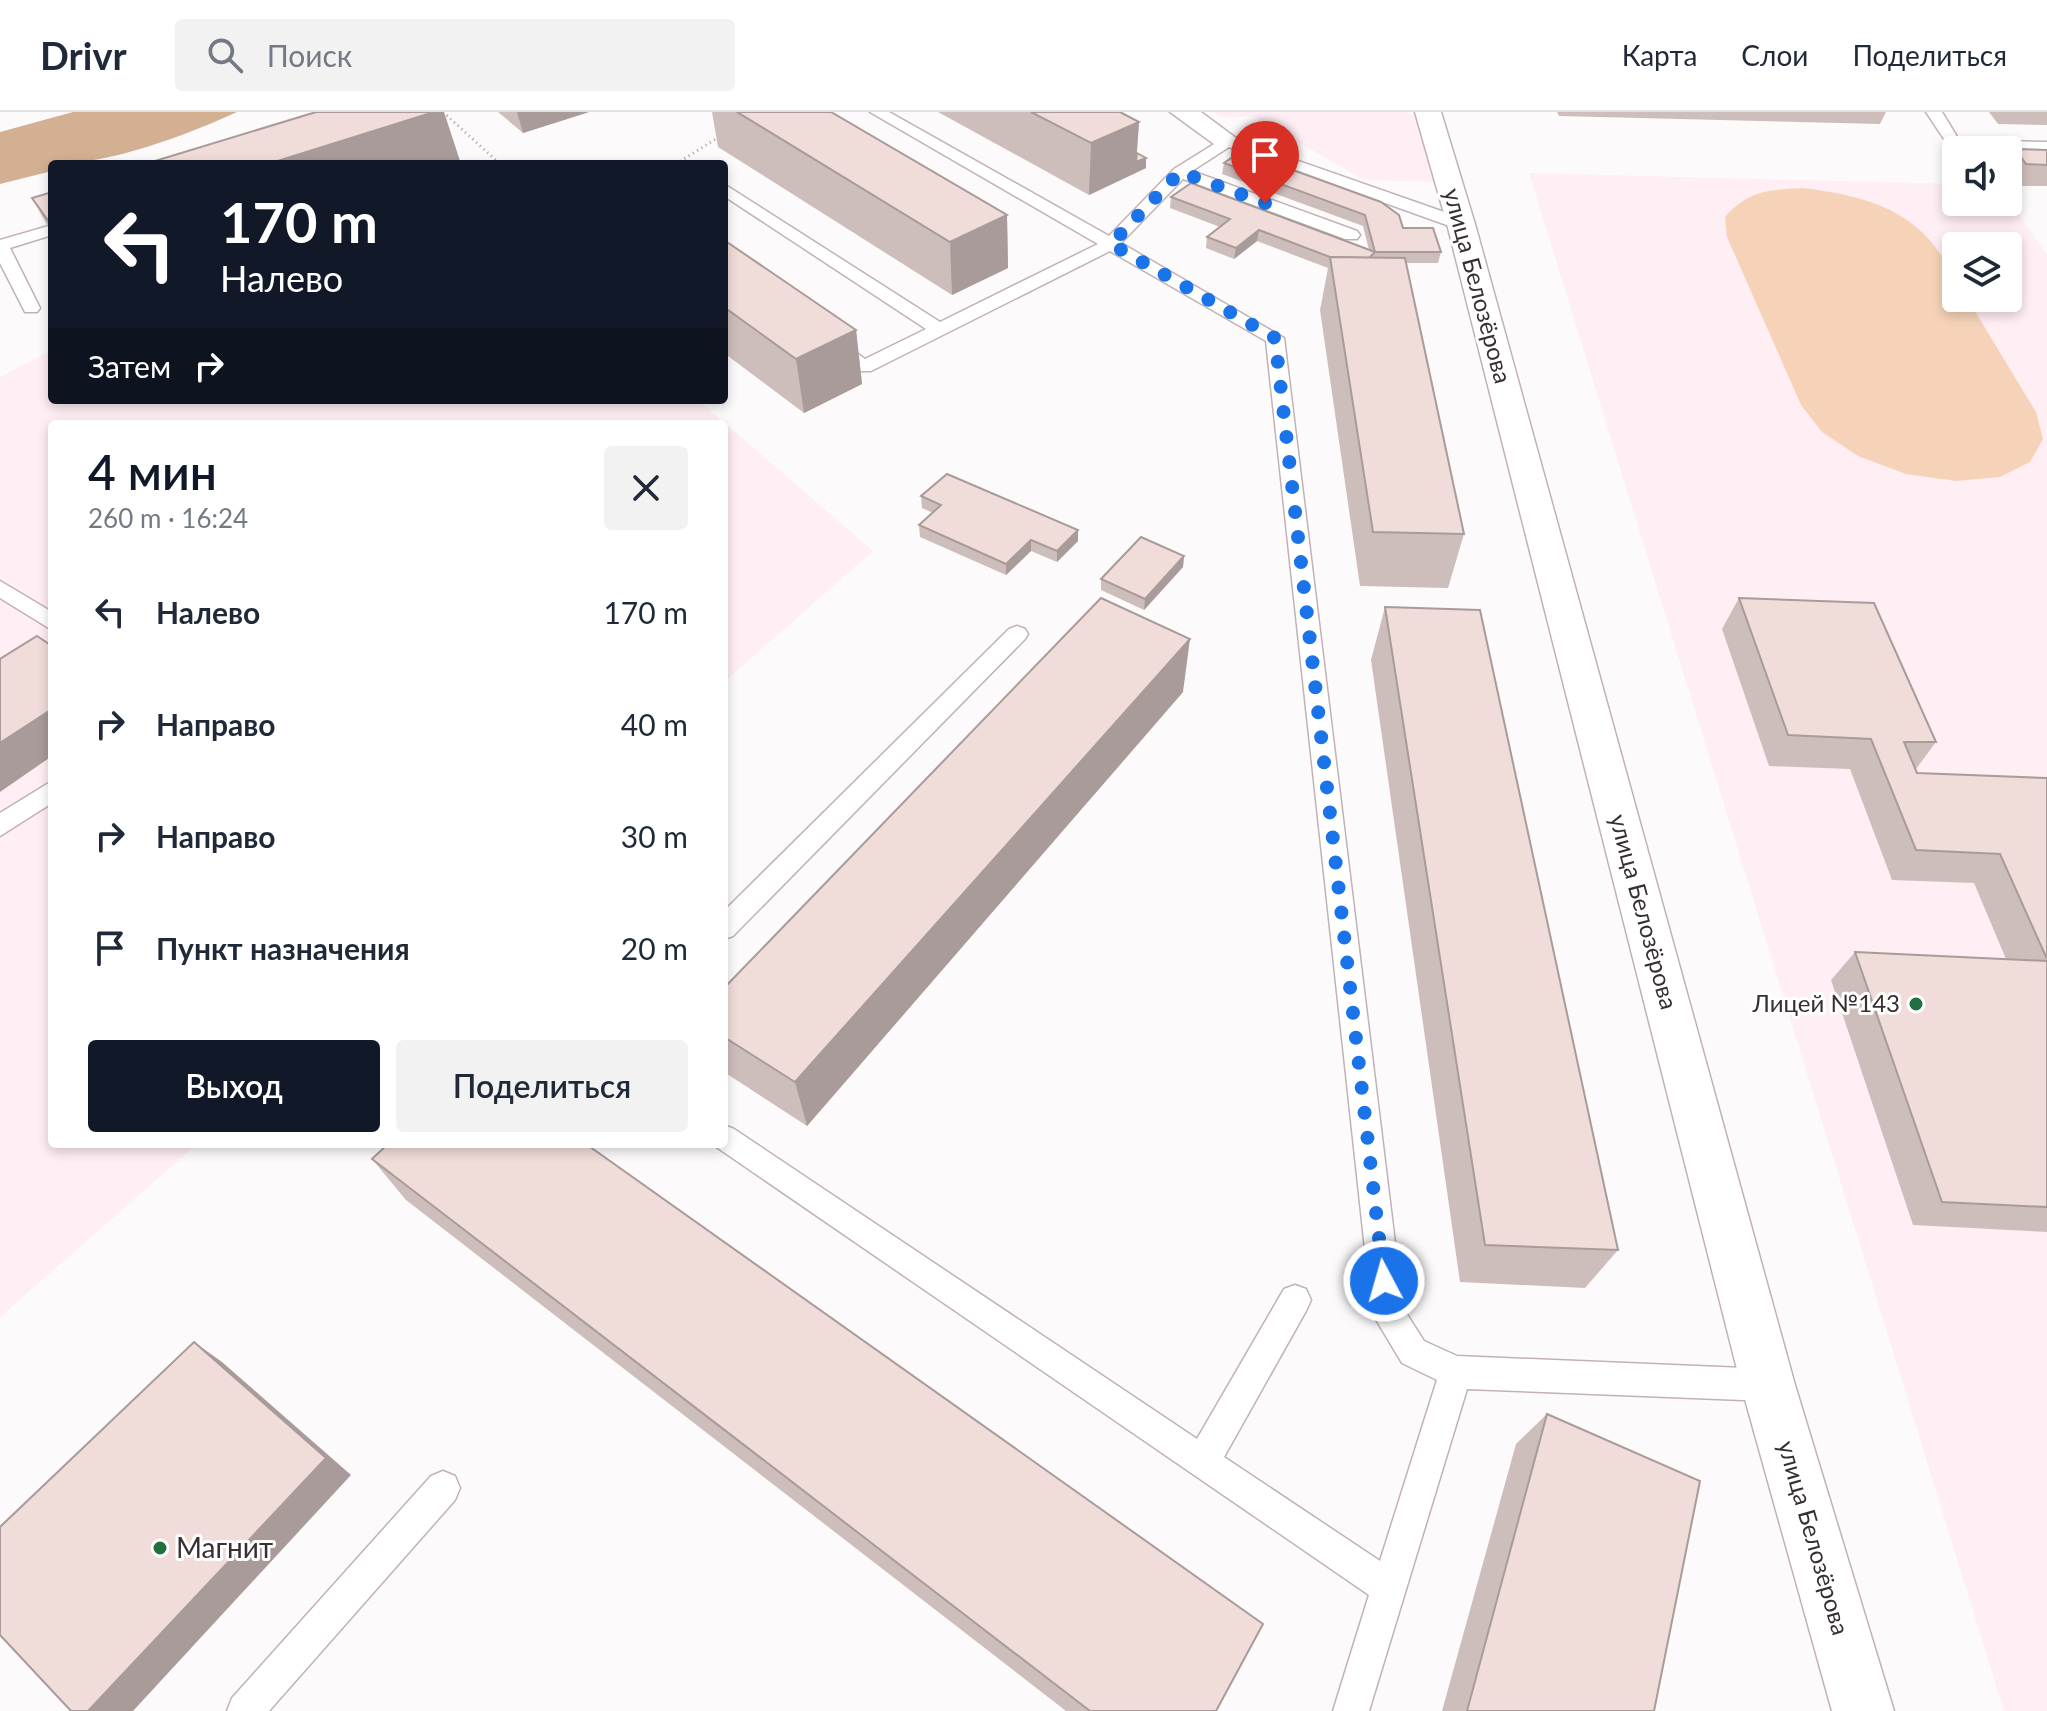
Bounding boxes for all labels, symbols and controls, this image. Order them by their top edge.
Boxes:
search box [175,19,735,91]
text: Drivr [40,32,127,78]
icon: search [203,33,247,77]
text: Поиск [267,37,352,73]
text: Карта [1622,38,1697,72]
text: Слои [1741,38,1808,72]
text: Поделиться [1852,38,2007,72]
pin [1231,121,1299,203]
icon: arrive [1243,133,1287,177]
map controls [1942,136,2022,312]
button: sound [1942,136,2022,216]
street label: улица Белозёрова [1438,185,1518,386]
text: 170 m [220,188,378,255]
icon: left [88,192,192,296]
button: layers [1942,232,2022,312]
text: Налево [220,256,343,300]
icon: right [187,344,231,388]
text: Затем [88,348,171,384]
text: 4 мин [88,443,217,500]
button: close [604,446,688,530]
text: 260 m · 16:24 [88,502,248,534]
icon: left [88,590,132,634]
text: Налево [156,594,260,630]
text: 170 m [603,594,688,630]
icon: right [88,702,132,746]
text: Направо [156,706,276,742]
text: 40 m [621,706,688,742]
street label: улица Белозёрова [1604,811,1684,1012]
icon: right [88,814,132,858]
text: Направо [156,818,276,854]
text: 30 m [621,818,688,854]
icon: arrive [88,926,132,970]
text: Пункт назначения [156,930,410,966]
text: 20 m [621,930,688,966]
place label: Лицей №143 [1751,988,1900,1017]
marker: Лицей №143 [1907,995,1925,1013]
button: Выход [88,1040,380,1132]
button: Поделиться [396,1040,688,1132]
position arrow [1342,1239,1426,1323]
street label: улица Белозёрова [1773,1437,1856,1638]
place label: Магнит [176,1530,273,1564]
marker: Магнит [151,1539,169,1557]

